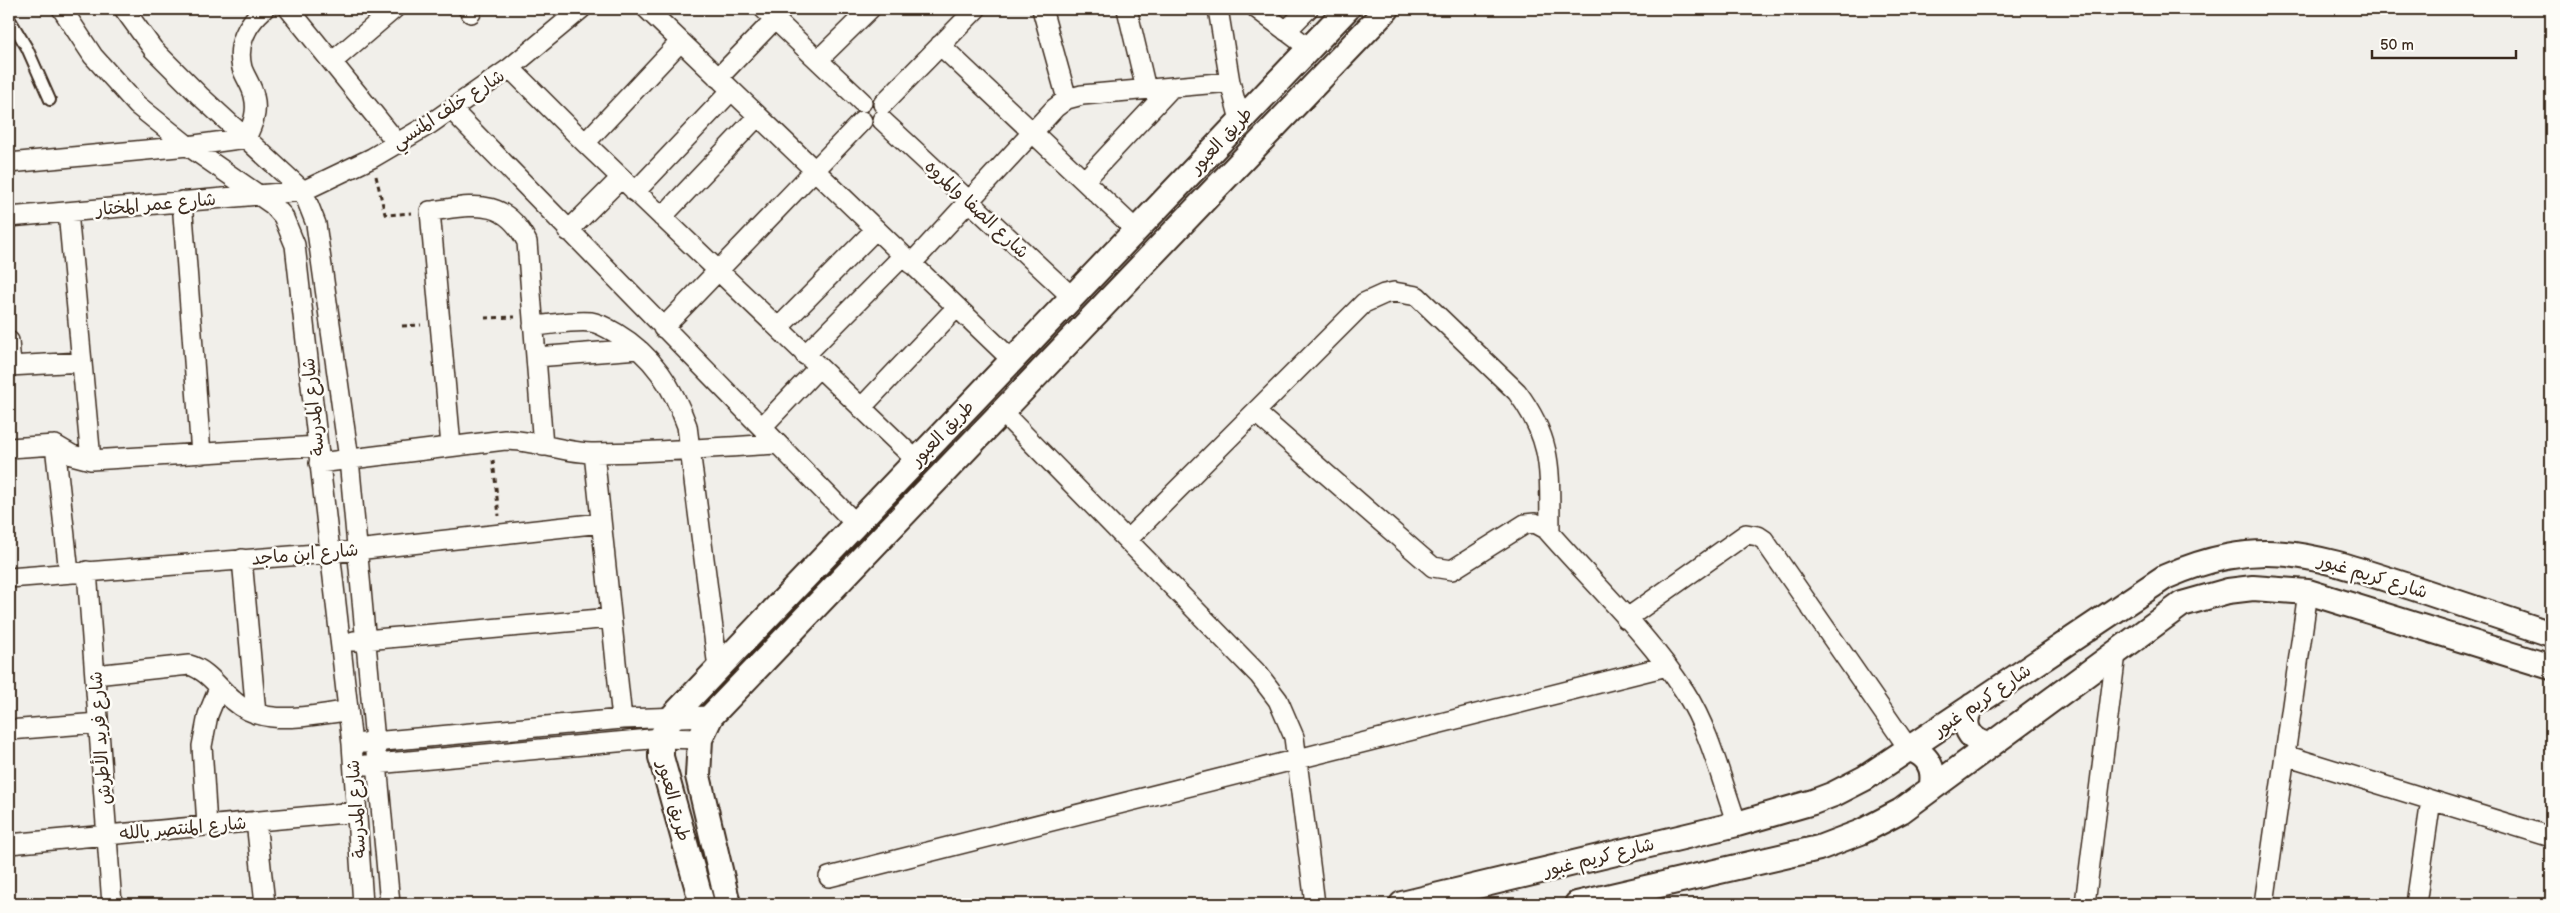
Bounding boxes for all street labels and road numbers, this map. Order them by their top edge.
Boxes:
street label: شارع خلف المنسي [388,65,511,158]
street label: طريق العبور [1184,103,1257,179]
street label: شارع الصفا والمروه [920,156,1033,264]
street label: شارع عمر المختار [93,189,217,221]
street label: شارع المدرسة [298,357,330,457]
street label: طريق العبور [905,396,978,472]
street label: شارع ابن ماجد [251,539,360,571]
street label: شارع كريم غبور [2313,549,2430,606]
street label: شارع كريم غبور [1928,660,2037,744]
street label: شارع فريد الأطرش [83,671,117,805]
street label: طريق العبور [652,757,694,844]
street label: شارع المدرسة [343,759,371,859]
street label: شارع المنتصر بالله [119,812,247,846]
street label: شارع كريم غبور [1540,834,1657,885]

